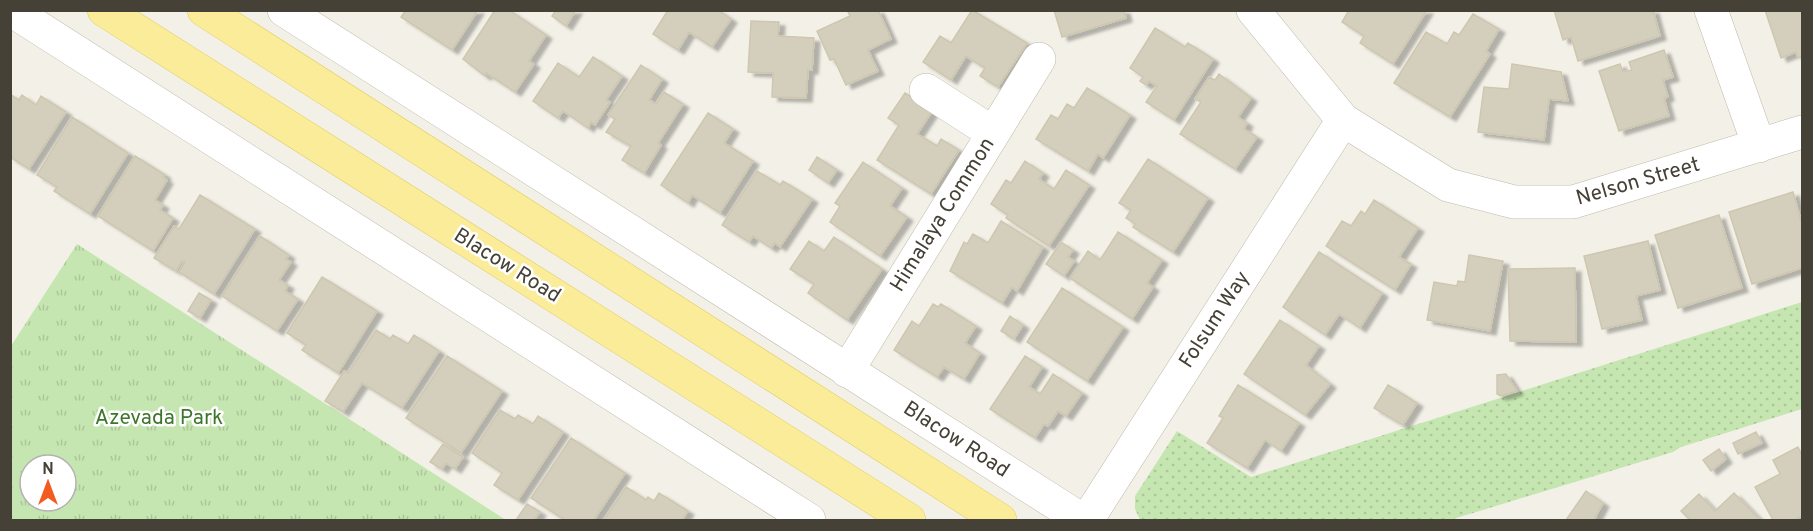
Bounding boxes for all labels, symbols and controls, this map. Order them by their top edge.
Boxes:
street label: Himalaya Common [885,133,1001,297]
street label: Nelson Street [1573,151,1703,213]
street label: Blacow Road [448,222,566,310]
street label: Folsum Way [1174,266,1256,374]
street label: Blacow Road [898,396,1014,484]
park label: Azevada Park [95,405,223,432]
north arrow [18,453,78,513]
text: N [42,460,54,480]

